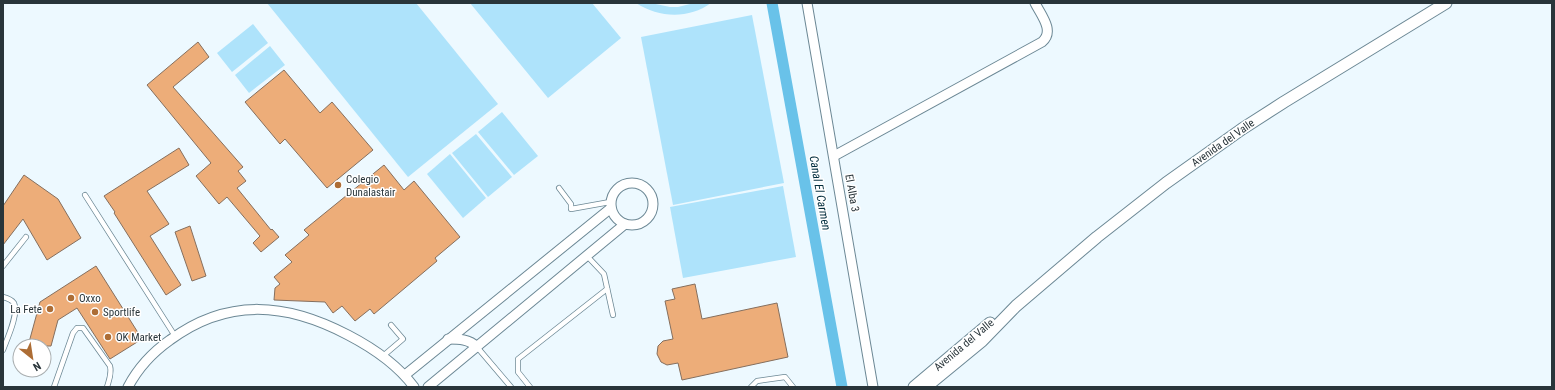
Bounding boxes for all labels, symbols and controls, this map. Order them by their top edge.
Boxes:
street label: Avenida del Valle [1189,116,1257,170]
water label: Canal El Carmen [807,155,834,232]
place label: Colegio Dunalastair [346,173,396,199]
street label: El Alba 3 [842,173,862,213]
marker: Colegio Dunalastair [333,180,343,190]
place label: Oxxo [79,292,101,305]
marker: Oxxo [66,293,76,303]
place label: La Fete [10,303,42,316]
marker: La Fete [45,304,55,314]
place label: Sportlife [103,306,140,319]
marker: Sportlife [90,307,100,317]
street label: Avenida del Valle [931,316,997,374]
place label: OK Market [116,331,161,344]
marker: OK Market [103,332,113,342]
north arrow [12,338,52,378]
text: N [30,359,43,374]

